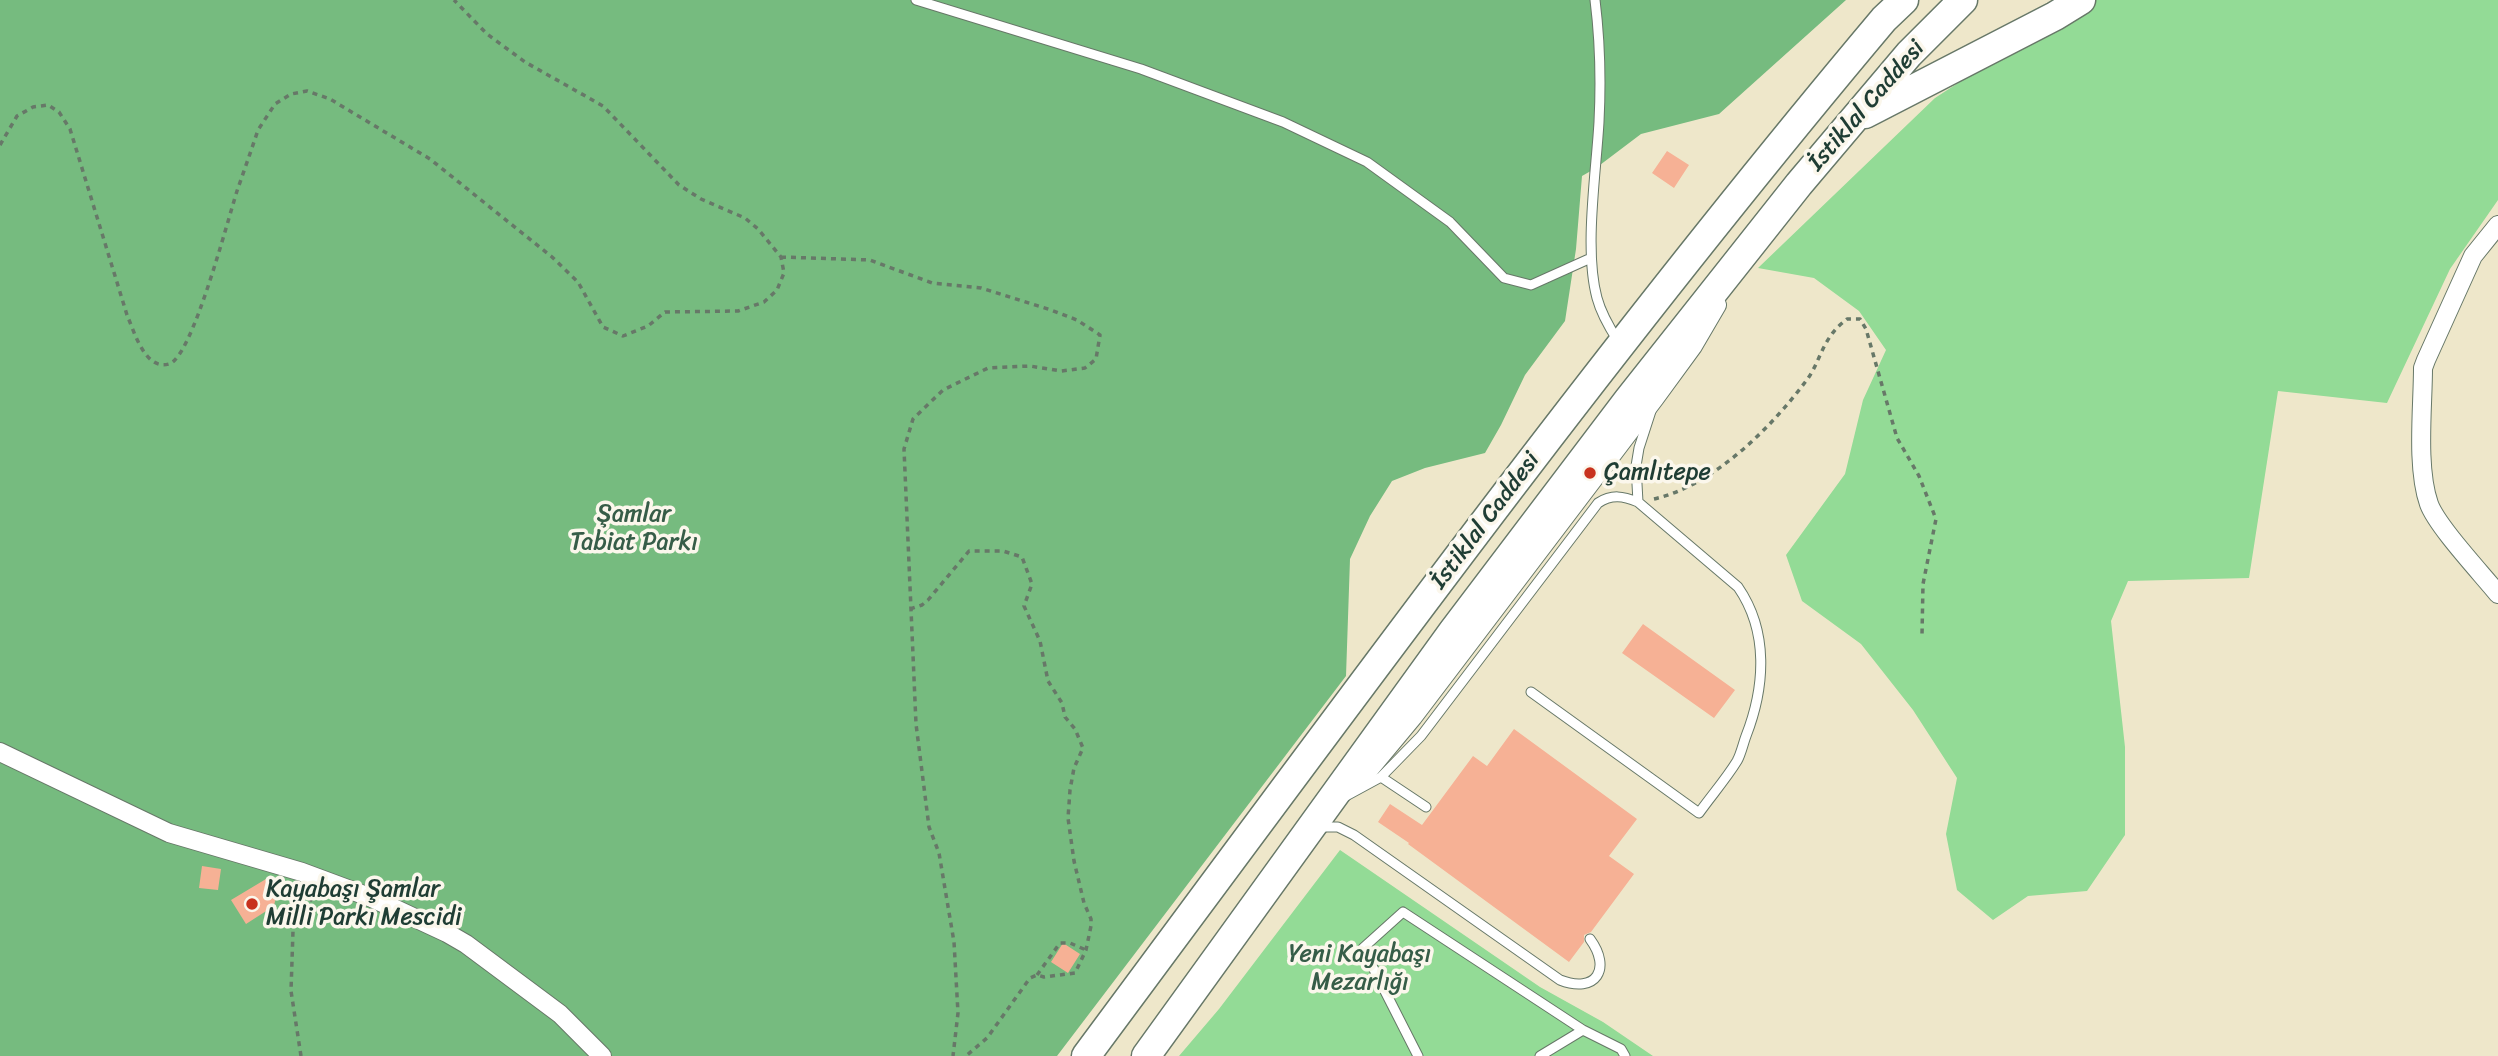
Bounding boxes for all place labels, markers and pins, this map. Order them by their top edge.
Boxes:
place label: Çamlıtepe [1604,459,1711,487]
marker: Çamlıtepe [1582,465,1598,481]
place label: Kayabaşı Şamlar Milli Parkı Mescidi [266,876,462,932]
marker: Kayabaşı Şamlar Milli Parkı Mescidi [244,896,260,912]

